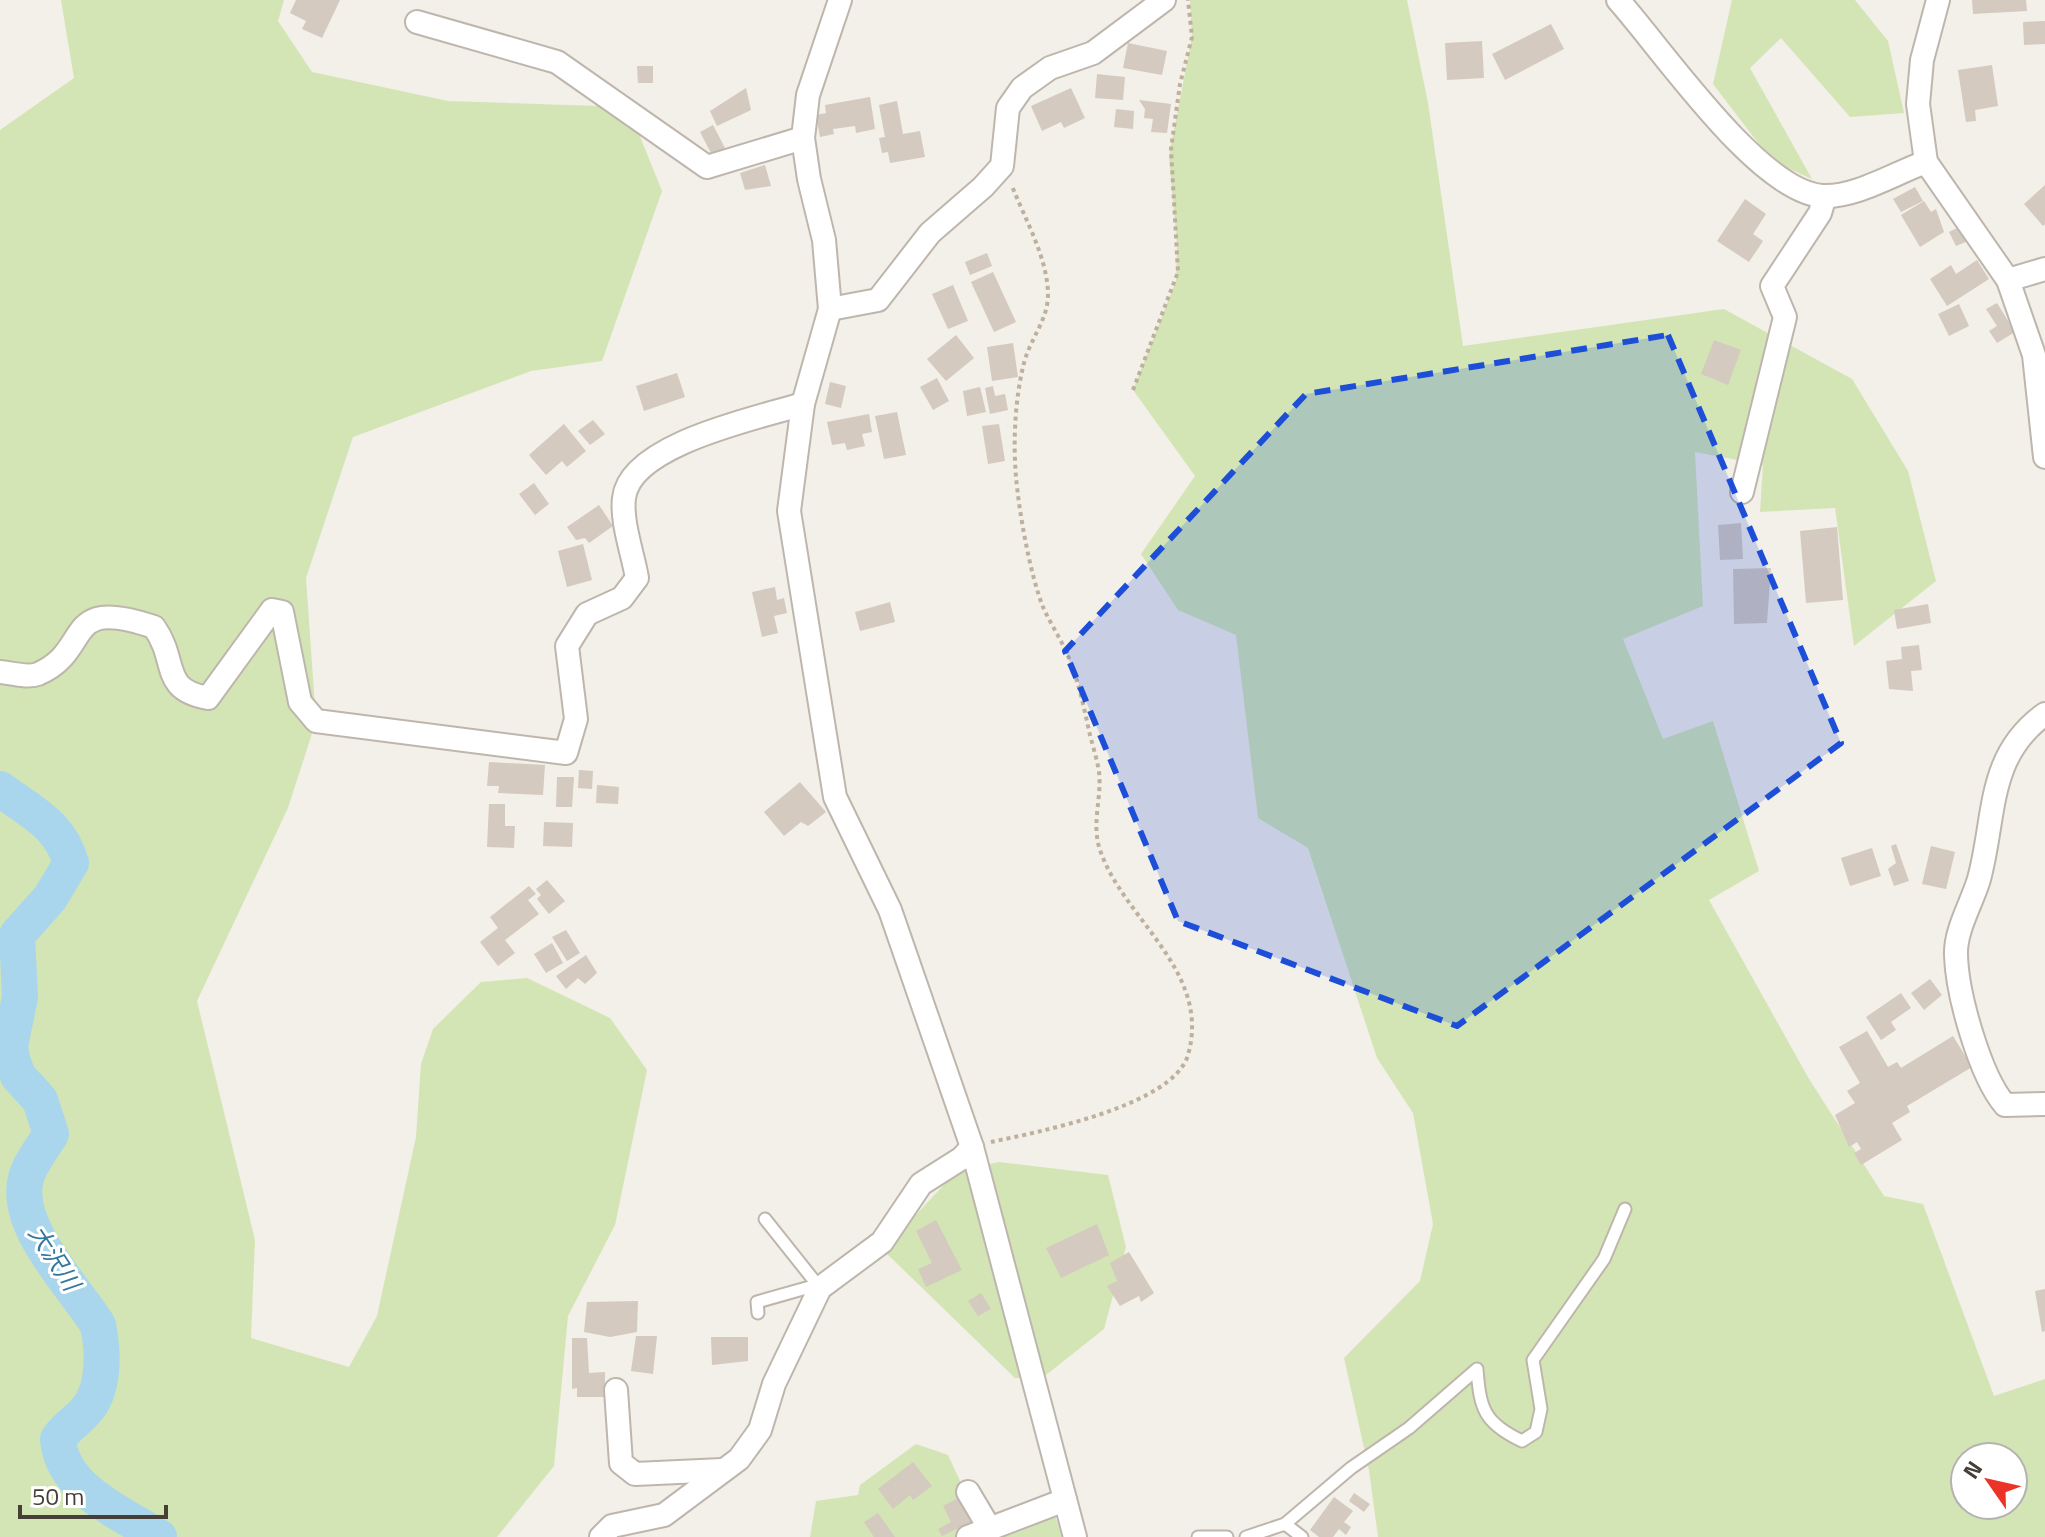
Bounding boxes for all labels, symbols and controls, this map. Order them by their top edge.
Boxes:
water label: 大沢川 [20,1217,91,1300]
north arrow [1949,1441,2029,1521]
text: N [1954,1454,1991,1486]
scale bar [20,1469,166,1519]
text: 50 m [32,1478,84,1514]

